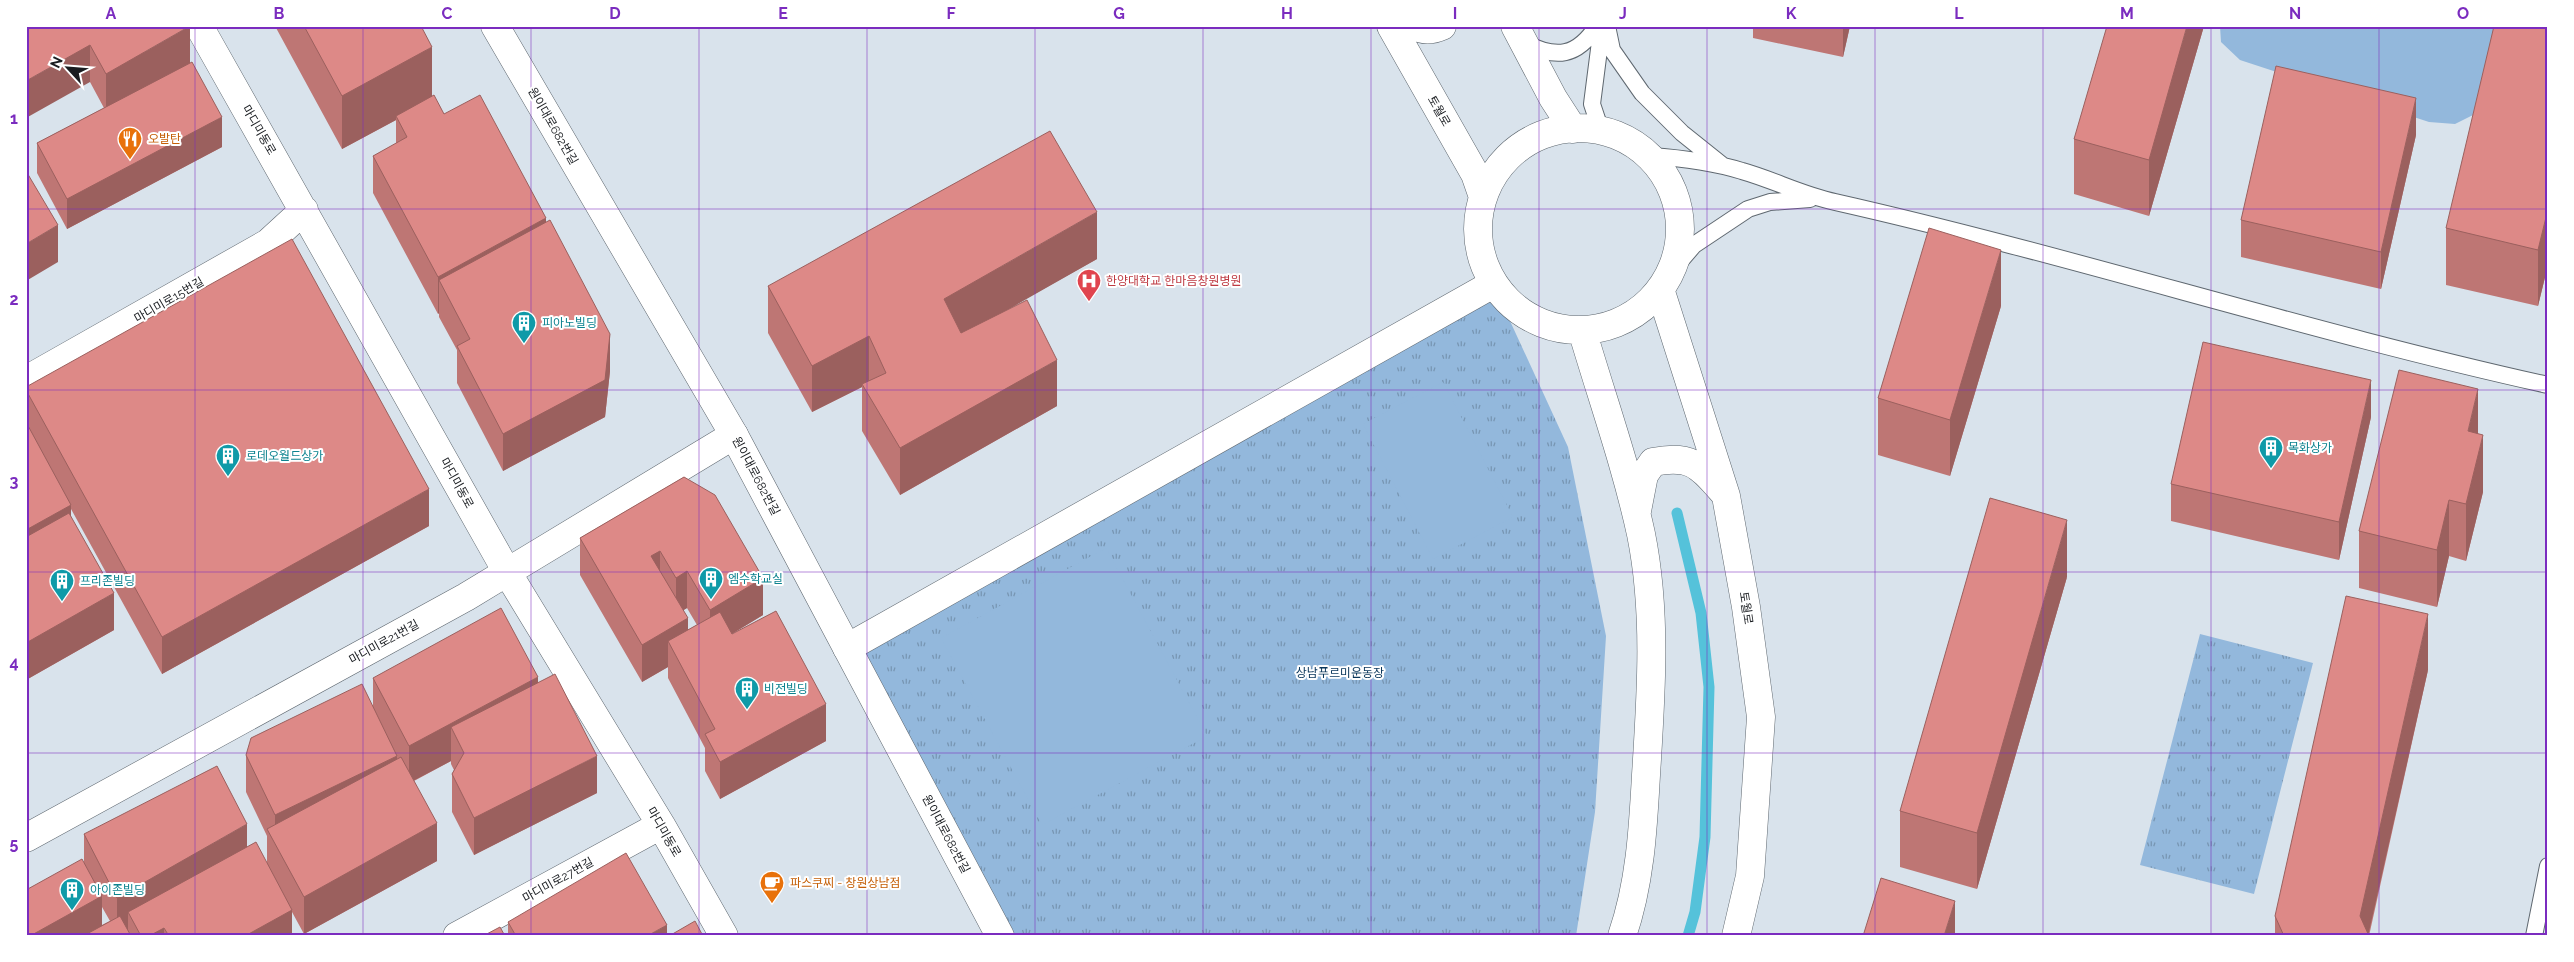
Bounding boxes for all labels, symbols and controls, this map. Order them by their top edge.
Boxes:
text: A [106,4,117,23]
text: B [274,4,285,23]
text: C [442,4,453,23]
text: D [609,4,621,23]
text: E [778,4,788,23]
text: F [946,4,956,23]
text: G [1113,4,1125,23]
text: H [1281,4,1293,23]
text: I [1453,4,1457,23]
text: J [1619,4,1627,23]
text: K [1786,4,1797,23]
text: L [1954,4,1964,23]
text: M [2120,4,2134,23]
text: N [2289,4,2301,23]
text: O [2457,4,2469,23]
north arrow [42,42,92,92]
text: N [47,54,66,71]
street label: 원이대로682번길 [525,85,581,167]
street label: 토월로 [1425,93,1453,129]
street label: 마디미동로 [239,103,279,157]
text: 1 [10,109,18,128]
restaurant icon: 오발탄 [117,126,143,160]
place label: 오발탄 [148,132,181,146]
hospital icon: 한양대학교 한마음창원병원 [1076,268,1102,302]
street label: 마디미로15번길 [132,274,206,326]
place label: 한양대학교 한마음창원병원 [1106,274,1242,288]
text: 2 [9,290,19,309]
building icon: 피아노빌딩 [511,310,537,344]
place label: 피아노빌딩 [542,316,597,330]
street label: 원이대로682번길 [729,434,783,518]
building icon: 목화상가 [2258,435,2284,469]
place label: 목화상가 [2288,441,2332,455]
building icon: 로데오월드상가 [215,443,241,477]
place label: 로데오월드상가 [246,449,323,463]
street label: 마디미동로 [437,455,477,511]
text: 3 [10,472,19,491]
building icon: 엠수학교실 [698,566,724,600]
building icon: 프리존빌딩 [49,568,75,602]
place label: 엠수학교실 [728,572,783,586]
place label: 프리존빌딩 [80,574,135,588]
street label: 토월로 [1736,591,1756,625]
street label: 마디미로21번길 [347,617,421,667]
text: 4 [9,653,19,672]
park label: 상남푸르미운동장 [1296,666,1384,680]
building icon: 비전빌딩 [734,676,760,710]
place label: 비전빌딩 [764,682,808,696]
street label: 원이대로682번길 [919,792,973,876]
street label: 마디미동로 [644,805,684,859]
text: 5 [10,834,19,853]
street label: 마디미로27번길 [520,855,596,905]
cafe icon: 파스쿠찌 - 창원상남점 [759,870,785,904]
place label: 파스쿠찌 - 창원상남점 [790,876,901,890]
building icon: 아이존빌딩 [59,877,85,911]
place label: 아이존빌딩 [90,883,145,897]

